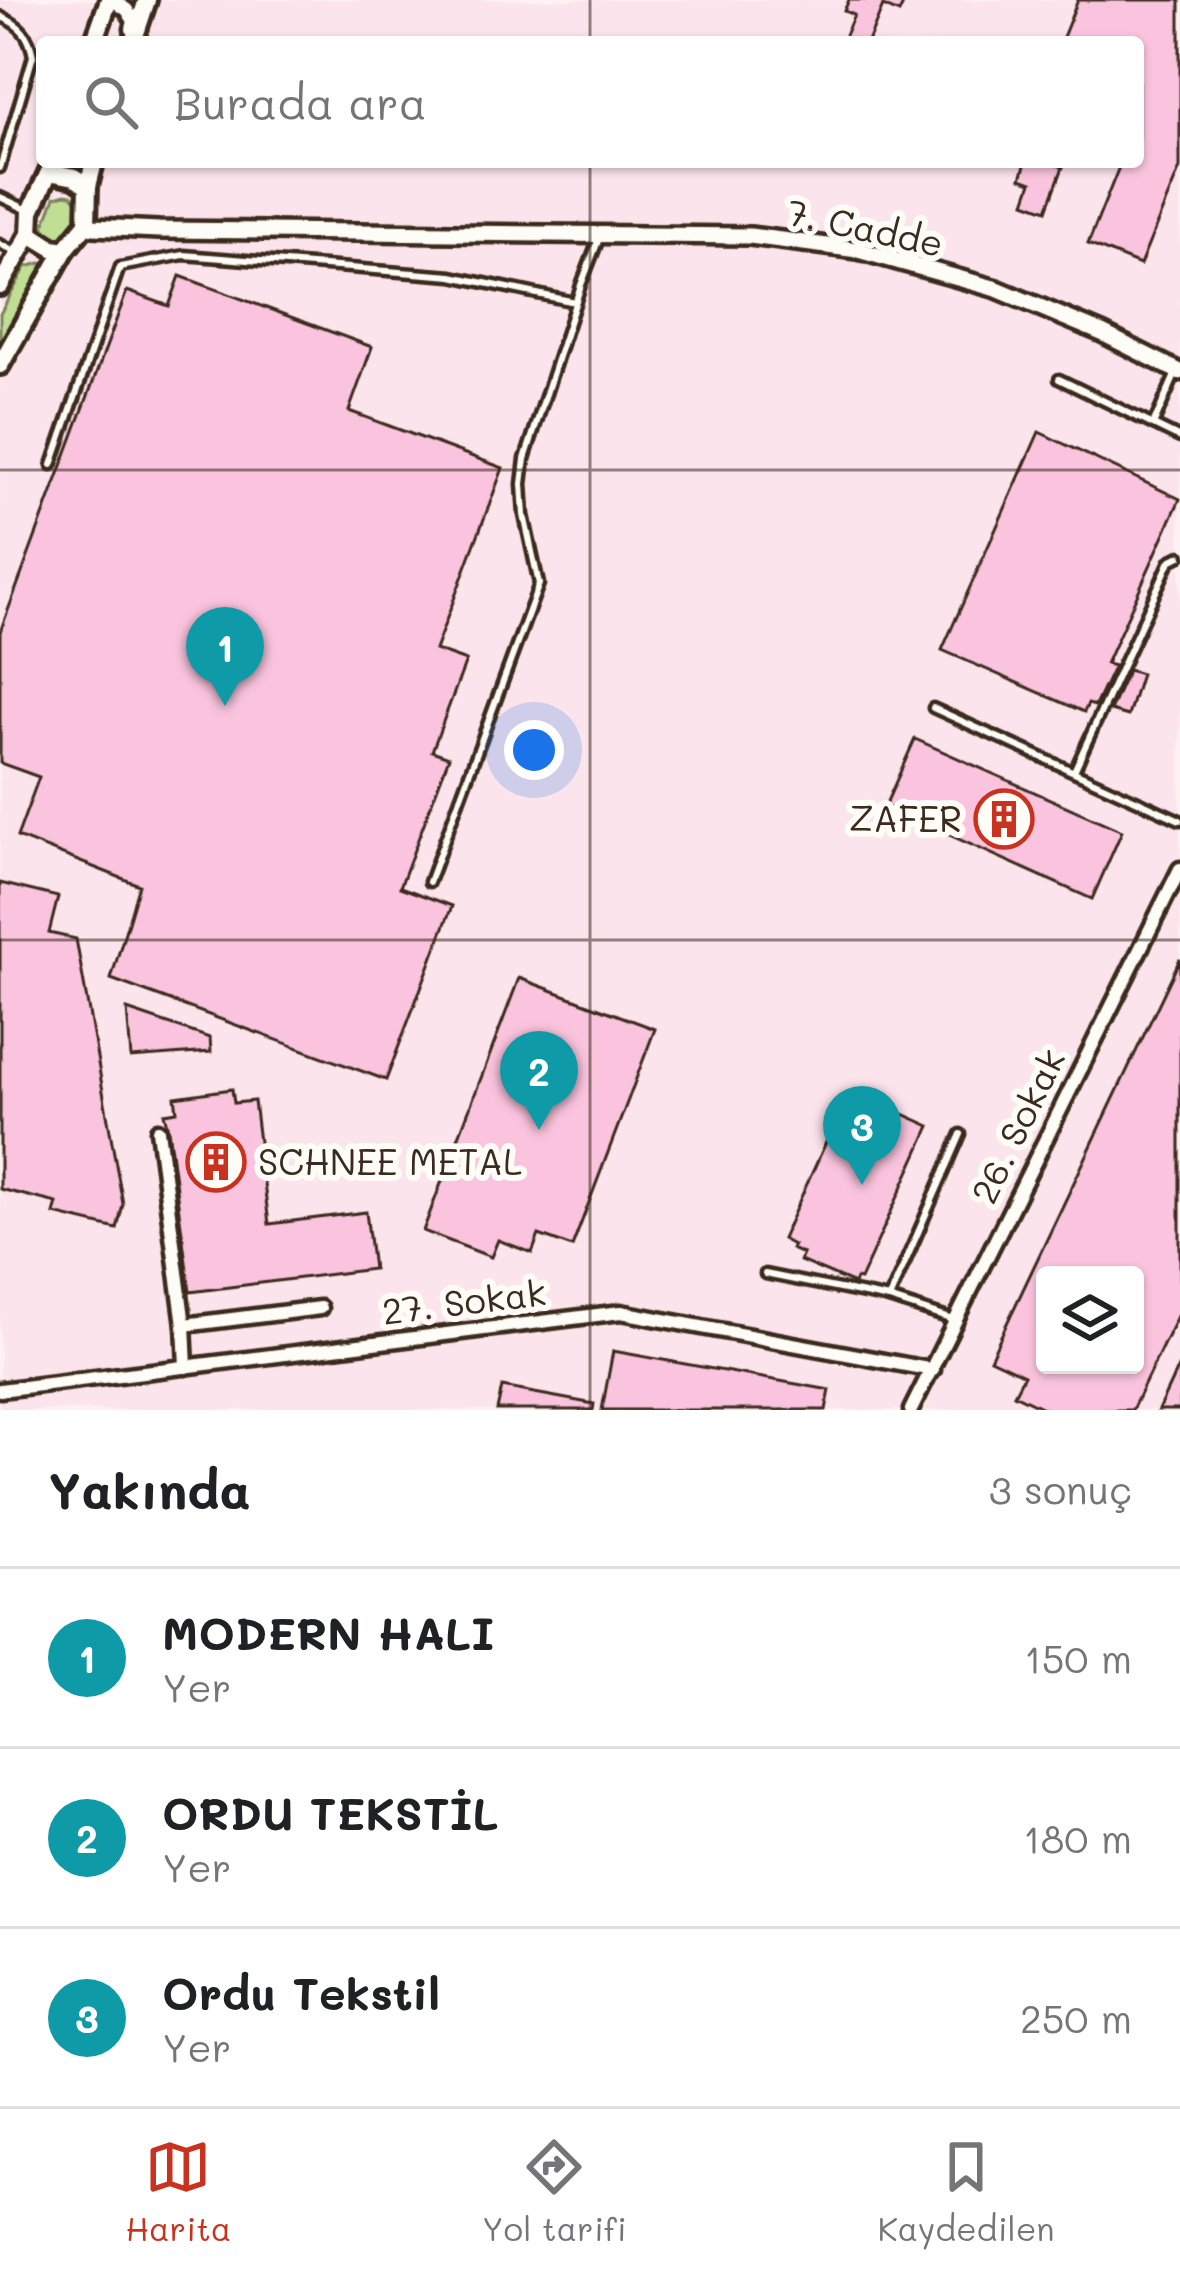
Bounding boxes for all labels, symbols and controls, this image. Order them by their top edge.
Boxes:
search box [36,36,1144,168]
icon: search [78,69,144,135]
text: Burada ara [174,73,427,131]
street label: 7. Cadde [783,187,948,266]
pin: 1 [186,607,264,706]
your location [504,720,564,780]
building icon: ZAFER [973,788,1035,850]
place label: ZAFER [849,794,962,841]
pin: 2 [500,1031,578,1130]
street label: 26. Sokak [959,1040,1074,1210]
pin: 3 [823,1086,901,1185]
building icon: SCHNEE METAL [185,1131,247,1193]
place label: SCHNEE METAL [258,1137,522,1184]
map controls [1036,1266,1144,1374]
button: layers [1036,1266,1144,1374]
street label: 27. Sokak [379,1267,548,1334]
text: Yakında [48,1455,251,1522]
text: 3 sonuç [989,1463,1132,1514]
text: MODERN HALI [162,1603,494,1661]
text: 1 [78,1632,96,1683]
text: 150 m [1024,1632,1132,1683]
text: Yer [162,1661,231,1712]
text: ORDU TEKSTİL [162,1783,499,1841]
text: 2 [76,1812,98,1863]
text: 180 m [1023,1812,1132,1863]
text: Yer [162,1841,231,1892]
text: Ordu Tekstil [162,1963,440,2021]
text: 3 [75,1992,99,2043]
text: 250 m [1020,1992,1132,2043]
text: Yer [162,2021,231,2072]
tab: Harita [125,2134,231,2249]
tab: Yol tarifi [482,2134,627,2249]
tab: Kaydedilen [877,2134,1055,2249]

